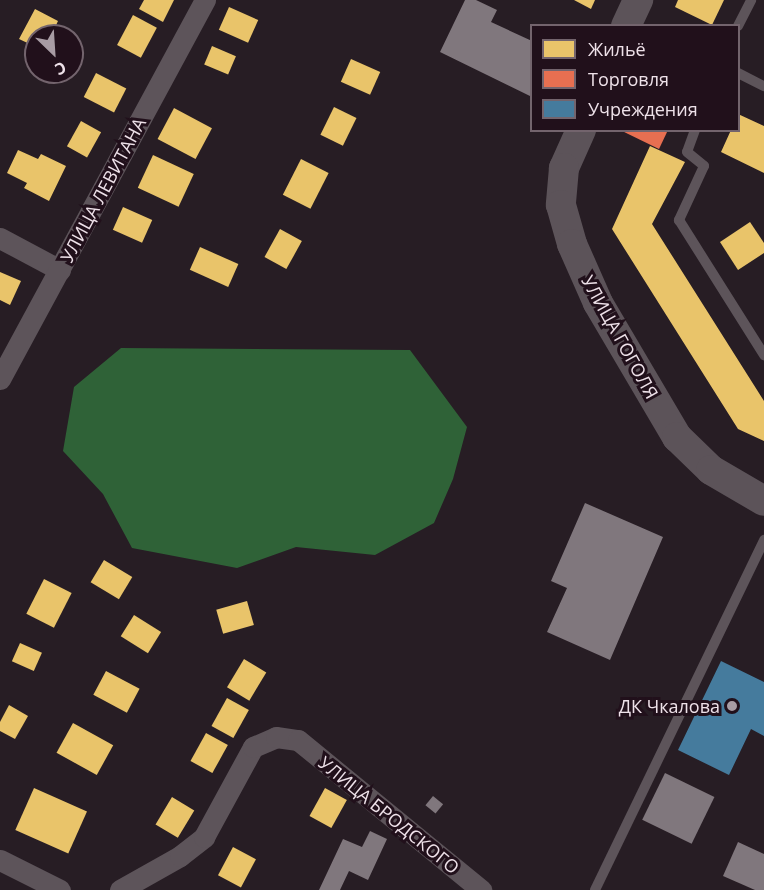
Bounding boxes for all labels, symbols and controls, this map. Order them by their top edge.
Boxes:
north arrow [24,24,84,84]
legend [530,24,740,132]
text: Жильё [588,37,646,61]
text: С [51,56,70,81]
text: Торговля [588,67,669,91]
text: Учреждения [588,97,698,121]
street label: УЛИЦА ЛЕВИТАНА [56,114,150,266]
street label: УЛИЦА ГОГОЛЯ [577,272,663,402]
place label: ДК Чкалова [619,695,720,717]
marker: ДК Чкалова [725,699,739,713]
street label: УЛИЦА БРОДСКОГО [314,752,464,878]

